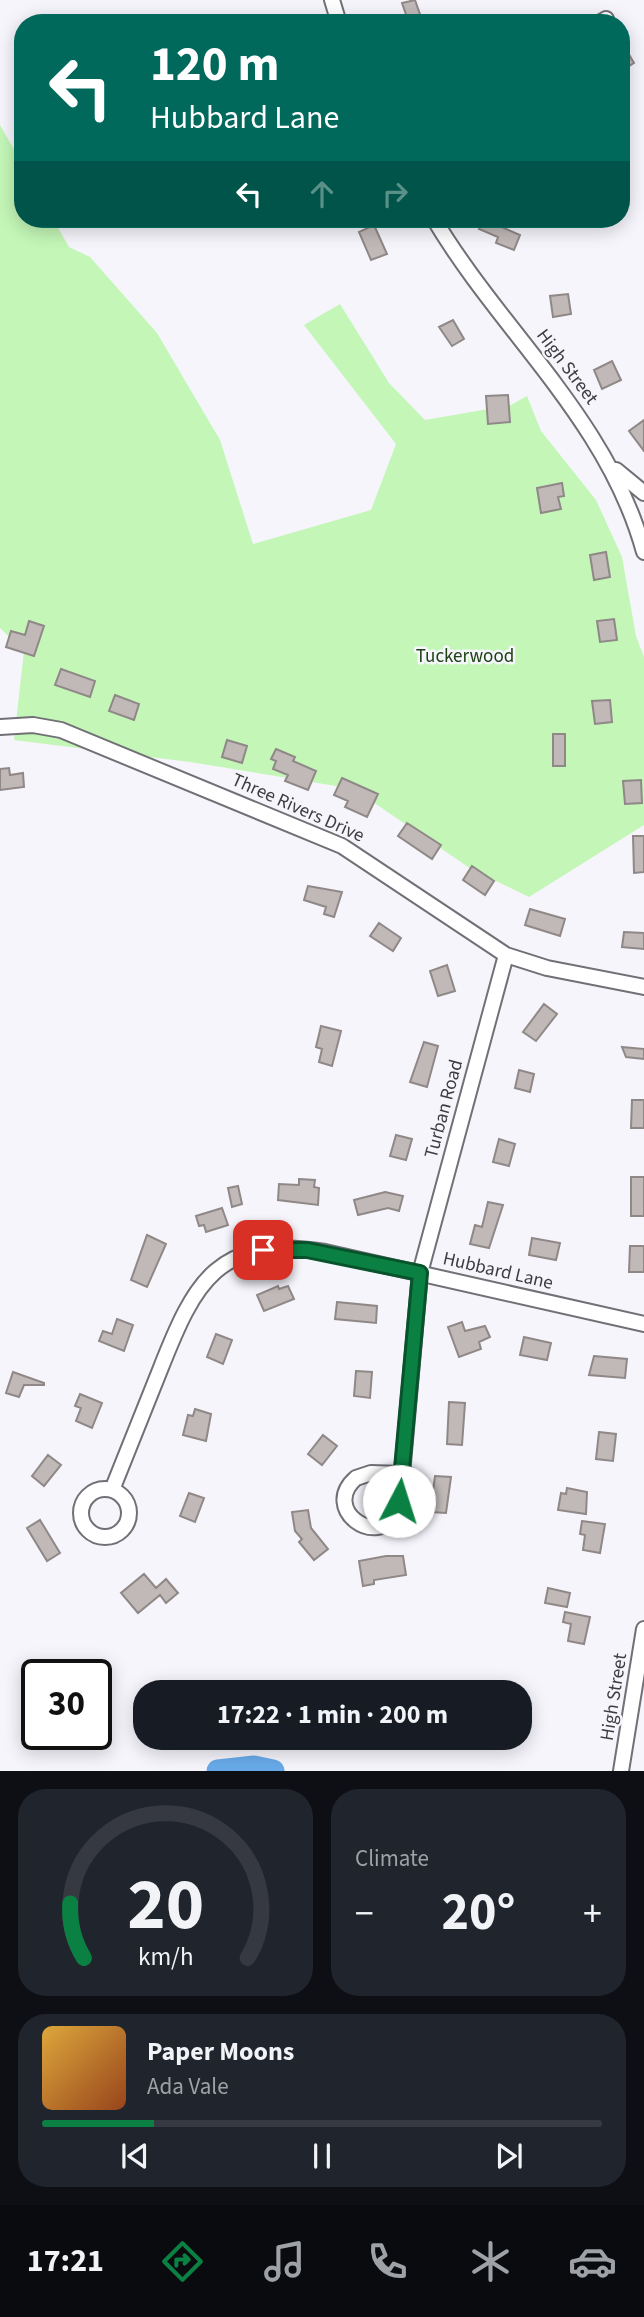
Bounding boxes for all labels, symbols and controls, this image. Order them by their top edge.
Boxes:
text: 120 m [150,30,279,100]
icon: left [35,42,126,133]
text: Hubbard Lane [150,95,339,141]
icon: left [230,175,268,213]
icon: ahead [303,175,341,213]
icon: right [376,175,414,213]
street label: High Street [530,324,605,411]
park label: Tuckerwood [416,643,514,670]
street label: Three Rivers Drive [227,767,369,849]
street label: Turban Road [418,1057,470,1161]
pin [233,1220,293,1280]
icon: arrive [244,1231,282,1269]
street label: Hubbard Lane [440,1245,556,1297]
position arrow [362,1464,436,1538]
street label: High Street [594,1651,634,1743]
speed limit sign: 30 [21,1659,112,1750]
text: 17:22 · 1 min · 200 m [217,1696,448,1733]
text: Climate [355,1842,429,1875]
text: 20 [127,1854,204,1958]
text: 20° [442,1876,515,1950]
text: − [355,1887,374,1941]
text: + [583,1887,602,1941]
text: km/h [138,1939,193,1975]
text: Paper Moons [147,2033,294,2070]
text: Ada Vale [147,2070,229,2103]
icon: previous [116,2137,154,2175]
icon: pause [303,2137,341,2175]
icon: next [490,2137,528,2175]
icon: directions [158,2237,207,2286]
icon: music [260,2237,309,2286]
icon: phone [363,2237,412,2286]
icon: climate [466,2237,515,2286]
icon: car [568,2237,617,2286]
text: 17:21 [27,2238,104,2284]

